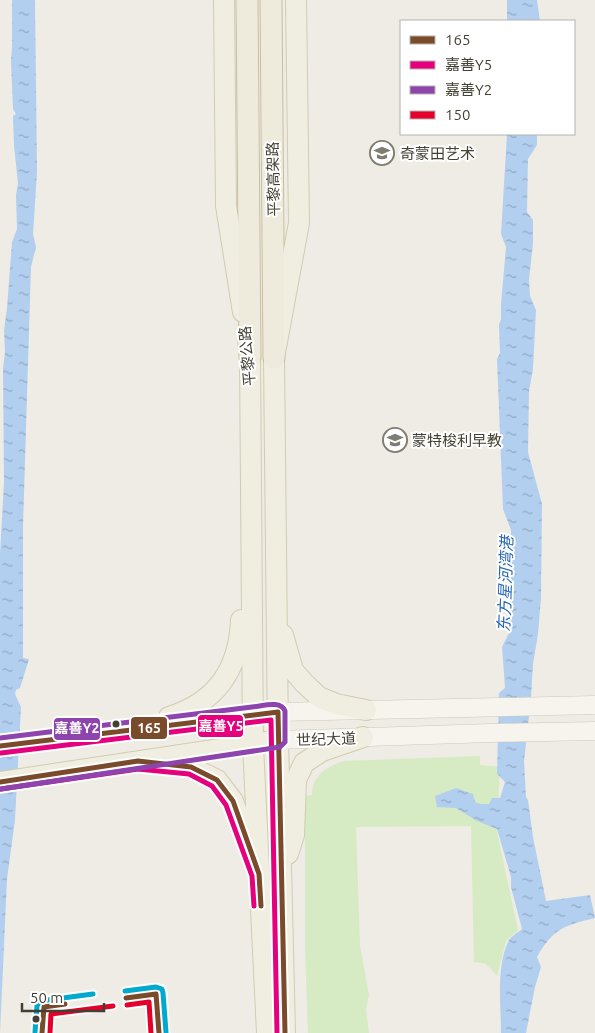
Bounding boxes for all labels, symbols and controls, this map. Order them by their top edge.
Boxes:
legend [400,20,575,135]
text: 165 [445,31,470,48]
text: 嘉善Y5 [445,56,492,73]
text: 嘉善Y2 [445,81,492,98]
text: 150 [445,106,470,123]
school or university icon: 奇蒙田艺术 [369,140,395,166]
street label: 平黎高架路 [264,141,282,217]
place label: 奇蒙田艺术 [400,145,475,162]
street label: 平黎公路 [236,325,258,387]
school or university icon: 蒙特梭利早教 [382,427,408,453]
place label: 蒙特梭利早教 [412,432,502,449]
water label: 东方星河湾港 [494,534,516,632]
line badge: 嘉善Y5 [197,714,244,738]
line badge: 165 [130,716,168,740]
line badge: 嘉善Y2 [53,717,101,741]
text: 嘉善Y5 [199,718,244,734]
unlabelled marker [111,719,121,729]
text: 嘉善Y2 [55,720,100,736]
text: 165 [137,720,161,736]
street label: 世纪大道 [296,729,356,749]
scale bar [22,980,105,1012]
text: 50 m [30,989,63,1006]
unlabelled marker [31,1014,41,1024]

